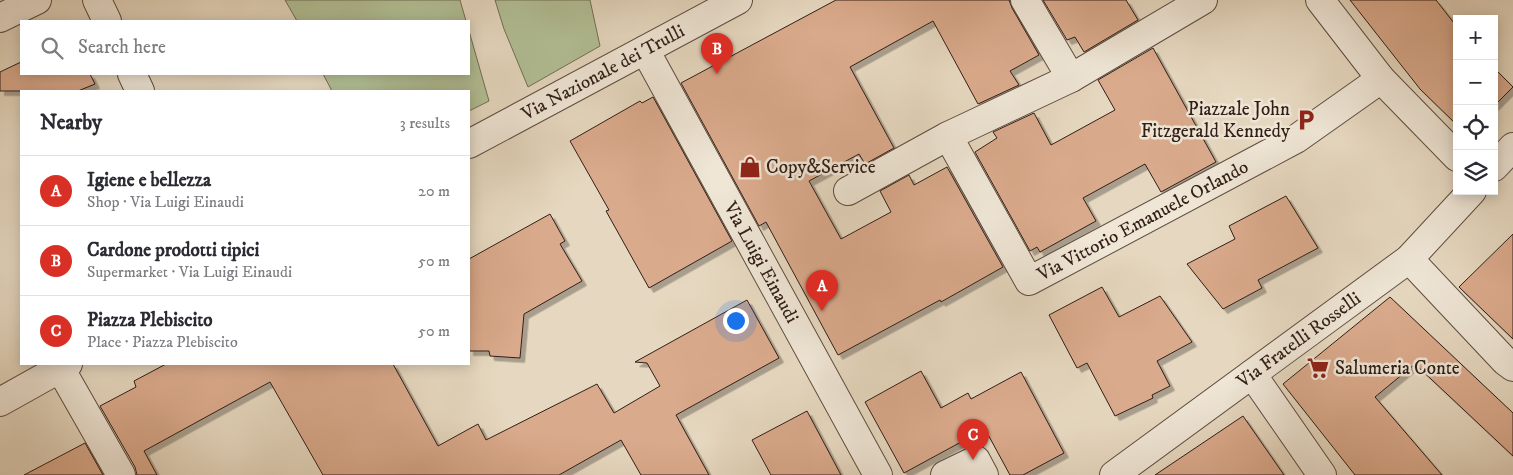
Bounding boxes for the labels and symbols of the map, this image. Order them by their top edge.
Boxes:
street label: Via Nazionale dei Trulli [517,19,689,126]
pin: B [701,33,733,74]
place label: Piazzale John Fitzgerald Kennedy [1141,98,1291,143]
parking icon: Piazzale John Fitzgerald Kennedy [1293,107,1319,133]
shop icon: Copy&Service [737,154,763,180]
street label: Via Vittorio Emanuele Orlando [1033,155,1252,286]
place label: Copy&Service [766,156,876,179]
street label: Via Luigi Einaudi [718,197,804,327]
pin: A [806,270,838,311]
street label: Via Fratelli Rosselli [1231,287,1365,393]
your location [723,308,749,334]
supermarket icon: Salumeria Conte [1305,355,1331,381]
place label: Salumeria Conte [1335,357,1460,380]
pin: C [957,419,989,460]

